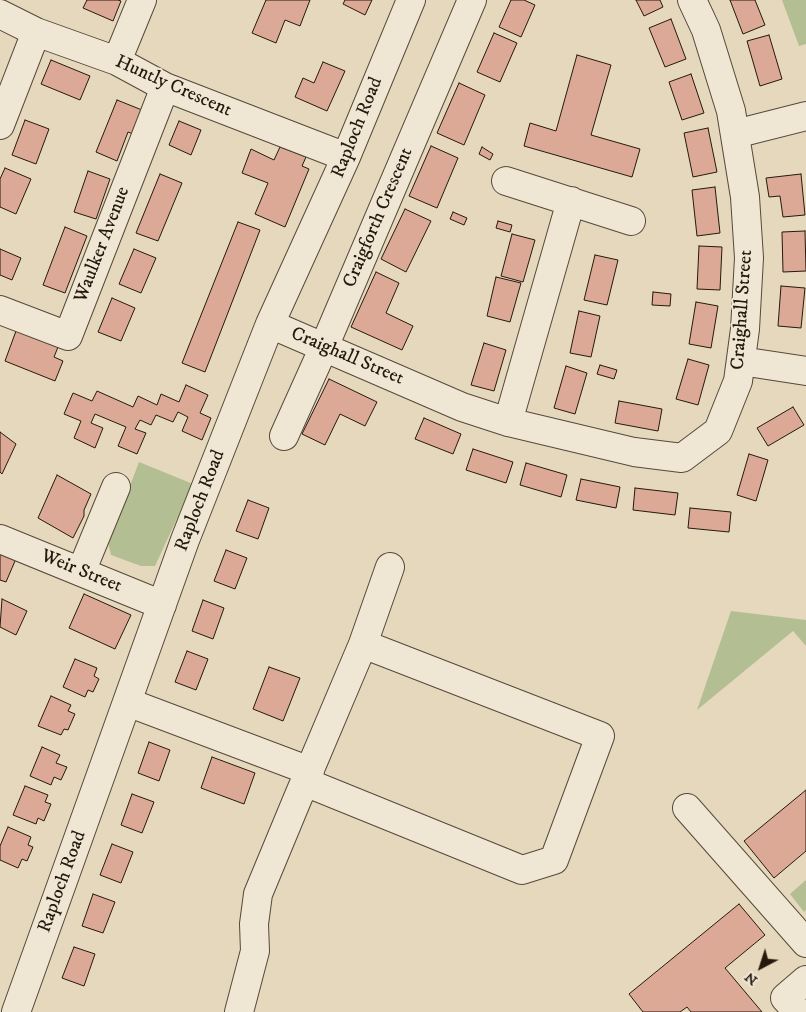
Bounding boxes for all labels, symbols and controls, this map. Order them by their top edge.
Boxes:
street label: Huntly Crescent [111,51,235,123]
street label: Raploch Road [327,74,389,182]
street label: Craigforth Crescent [339,145,419,291]
street label: Waulker Avenue [70,184,136,306]
street label: Craighall Street [727,249,759,371]
street label: Craighall Street [287,323,407,391]
street label: Raploch Road [171,447,231,555]
street label: Weir Street [37,545,125,599]
street label: Raploch Road [34,828,92,936]
north arrow [736,942,786,992]
text: N [741,968,762,989]

